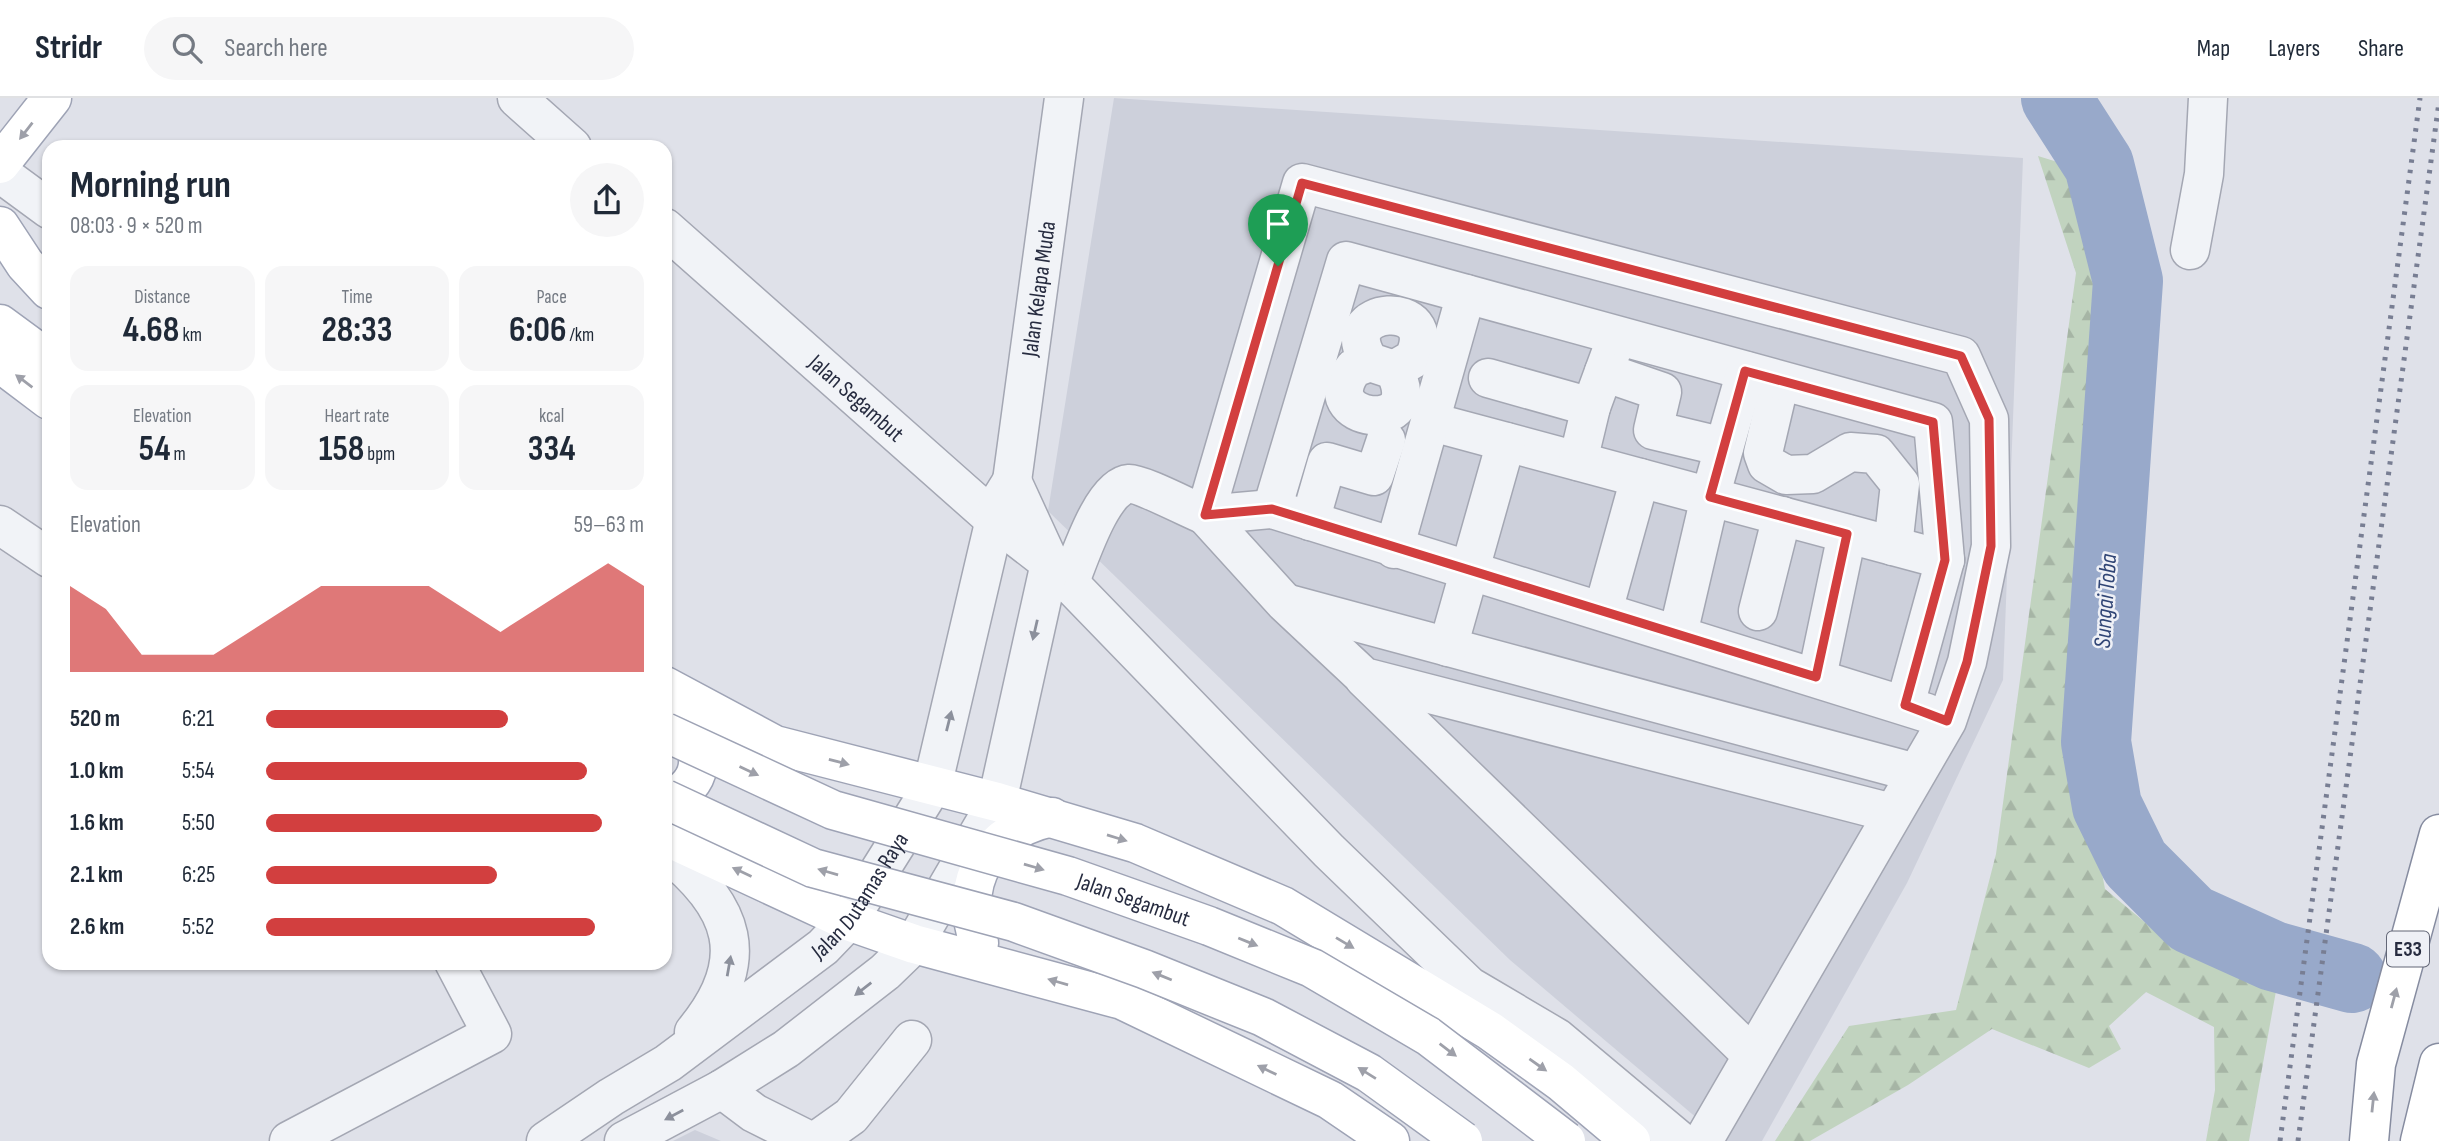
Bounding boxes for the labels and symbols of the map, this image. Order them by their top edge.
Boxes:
one-way arrow [18,121,33,139]
pin [1248,194,1308,266]
street label: Jalan Kelapa Muda [1016,219,1062,359]
street label: Jalan Segambut [802,348,909,448]
one-way arrow [15,374,34,388]
water label: Sungai Toba [2088,553,2123,649]
one-way arrow [1029,619,1040,641]
one-way arrow [943,710,954,732]
one-way arrow [828,757,850,768]
one-way arrow [739,765,759,777]
street label: Jalan Dutamas Raya [806,828,915,966]
one-way arrow [1107,833,1128,843]
one-way arrow [1024,862,1045,872]
one-way arrow [731,866,752,877]
one-way arrow [817,866,839,877]
street label: Jalan Segambut [1072,867,1194,933]
road number: E33 [2387,932,2429,966]
one-way arrow [1238,937,1259,948]
one-way arrow [1336,937,1355,950]
one-way arrow [724,955,735,977]
one-way arrow [1151,970,1172,981]
one-way arrow [1047,977,1068,987]
one-way arrow [854,982,872,996]
one-way arrow [2390,987,2400,1008]
one-way arrow [1439,1043,1457,1057]
one-way arrow [1529,1058,1547,1072]
one-way arrow [1257,1064,1277,1075]
one-way arrow [1357,1067,1377,1080]
one-way arrow [2367,1091,2378,1113]
one-way arrow [664,1109,684,1120]

